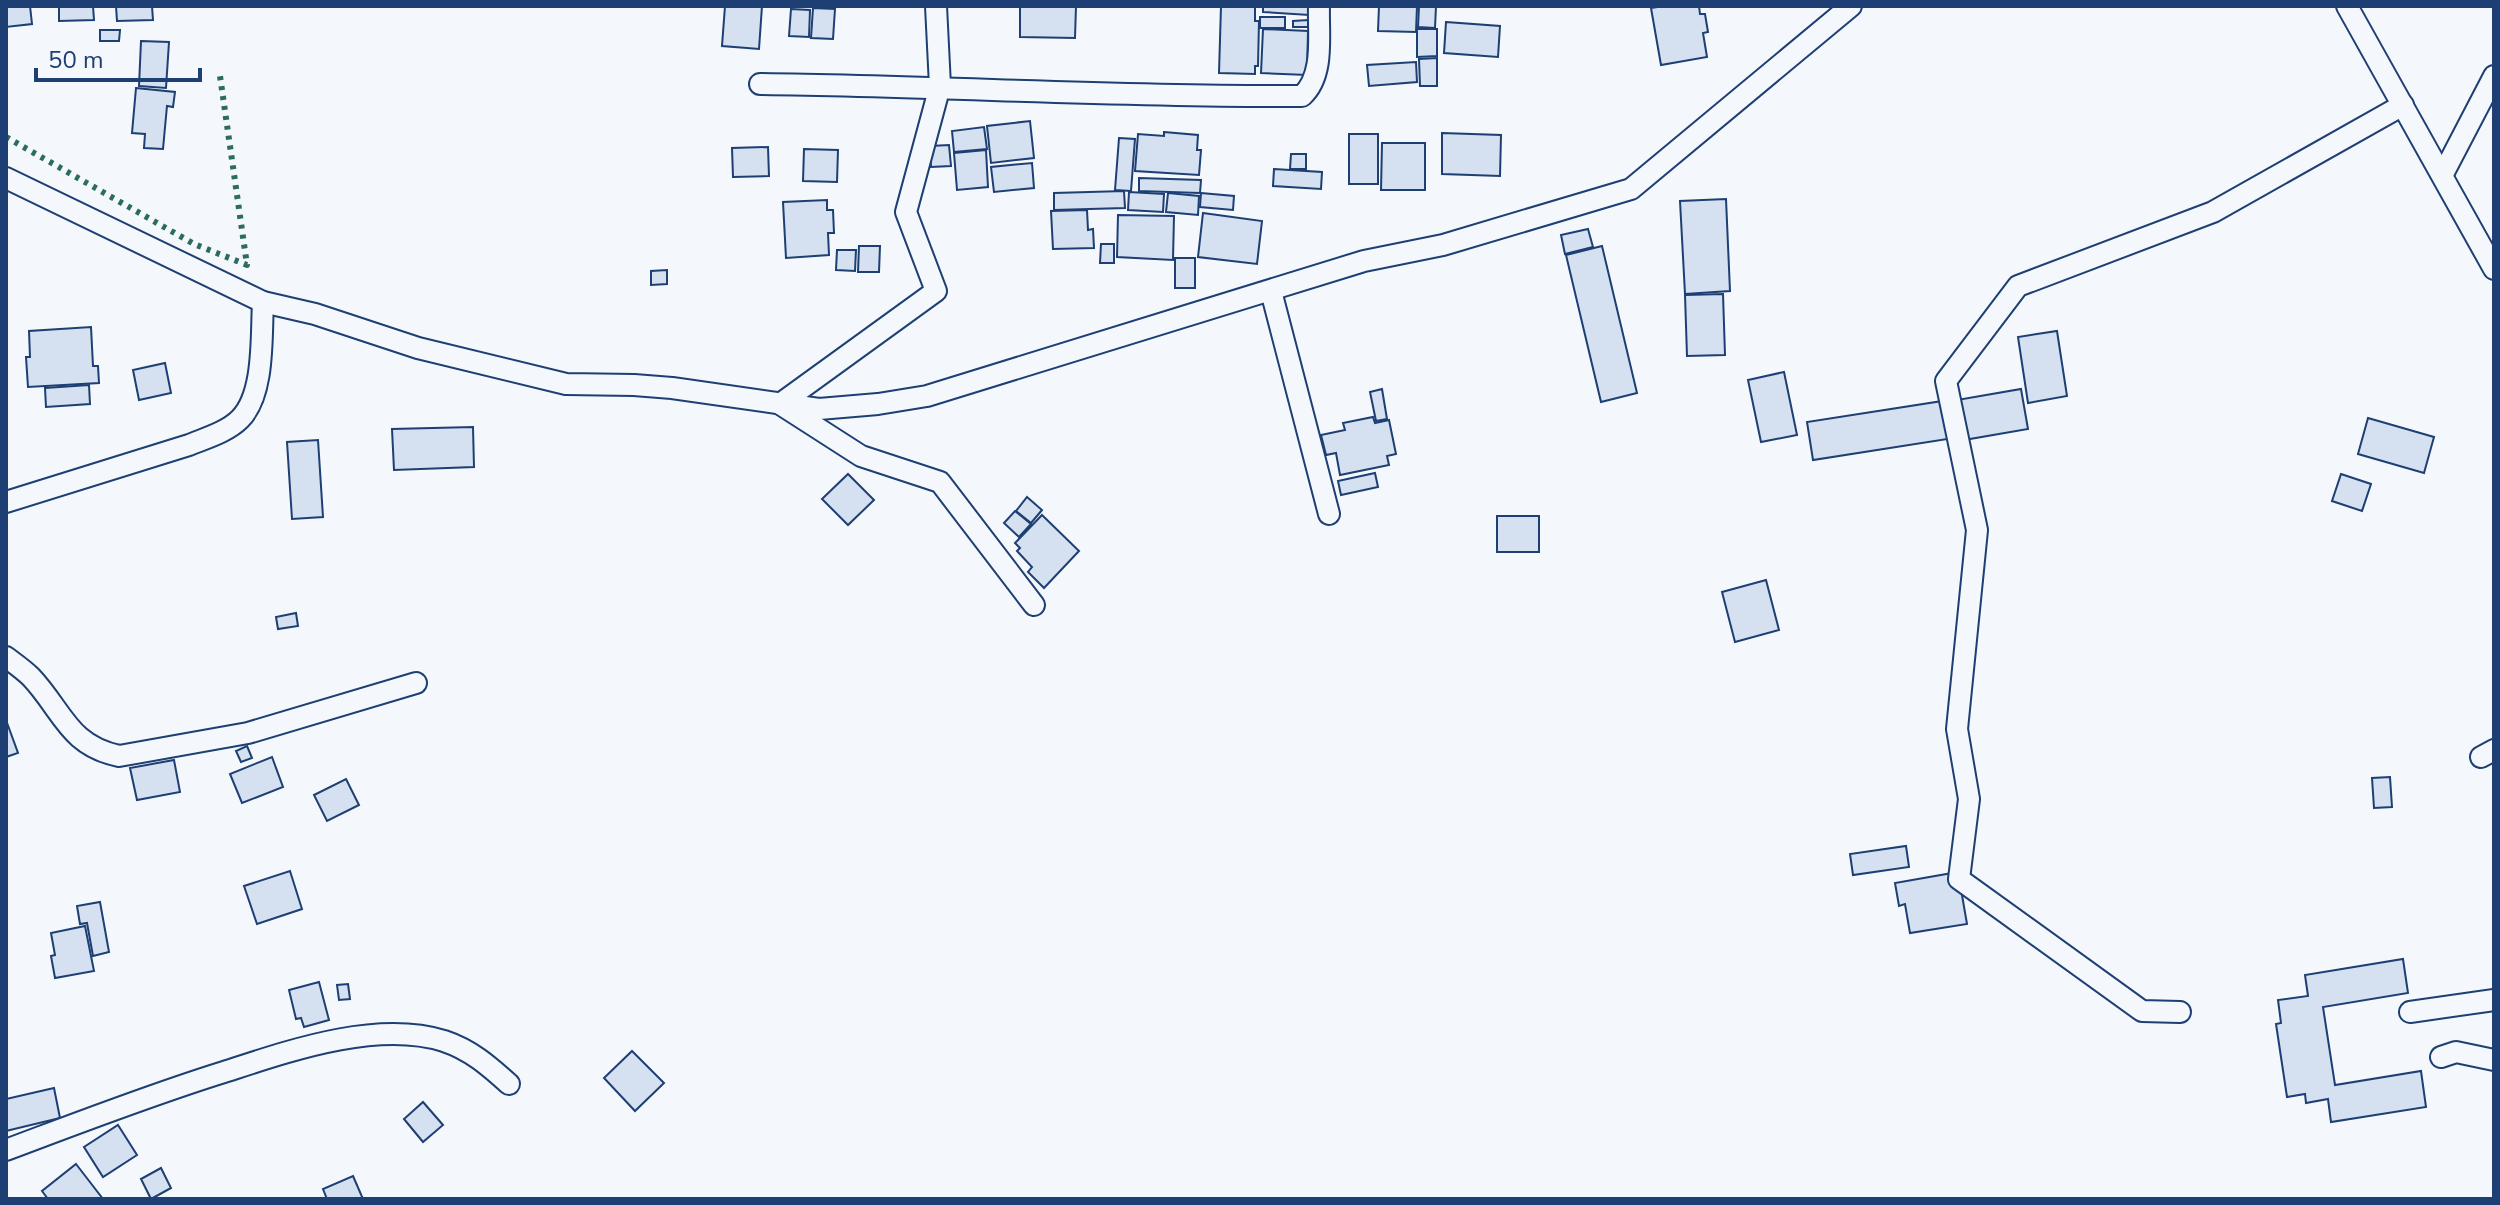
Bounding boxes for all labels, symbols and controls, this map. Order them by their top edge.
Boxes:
scale bar [36,32,200,82]
text: 50 m [48,44,104,76]

